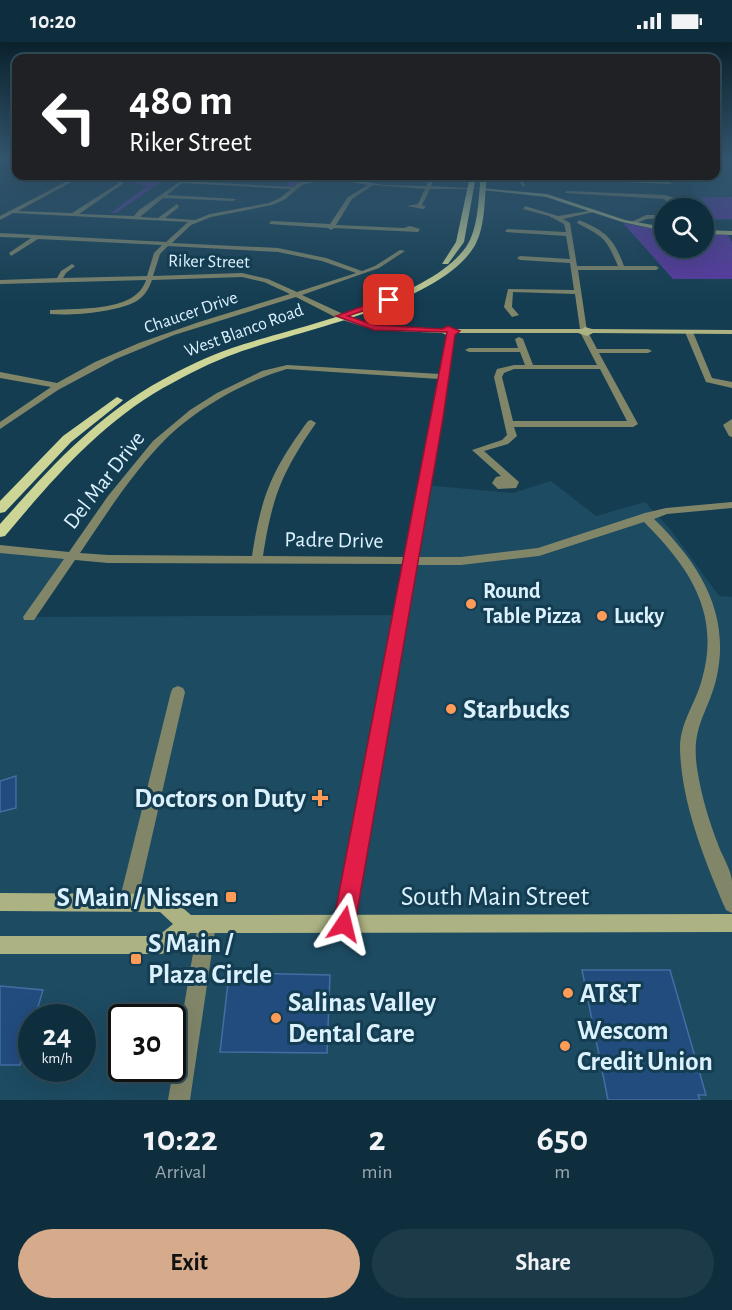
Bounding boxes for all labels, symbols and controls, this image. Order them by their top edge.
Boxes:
text: 10:20 [30,10,76,32]
icon: left [30,78,108,156]
text: 480 m [129,80,233,122]
text: Riker Street [129,129,252,156]
map controls [654,198,714,258]
button: search [654,198,714,258]
street label: Riker Street [168,252,250,272]
pin [363,274,414,325]
icon: arrive [372,283,405,316]
street label: Chaucer Drive [142,289,240,337]
street label: West Blanco Road [182,301,306,361]
street label: Del Mar Drive [59,427,149,533]
street label: Padre Drive [284,528,384,552]
place label: Round Table Pizza [483,580,582,627]
marker: Round Table Pizza [464,597,478,611]
place label: Lucky [614,605,664,628]
marker: Lucky [595,609,609,623]
place label: Starbucks [463,696,570,723]
marker: Starbucks [444,702,458,716]
place label: Doctors on Duty [134,785,307,813]
marker: Doctors on Duty [311,789,329,807]
street label: South Main Street [401,883,590,910]
place label: S Main / Nissen [57,884,219,911]
marker: S Main / Nissen [224,890,238,904]
position arrow [312,892,376,956]
place label: S Main / Plaza Circle [148,930,272,988]
marker: S Main / Plaza Circle [129,952,143,966]
place label: AT&T [580,980,642,1007]
marker: AT&T [561,986,575,1000]
place label: Salinas Valley Dental Care [288,989,437,1047]
speed limit sign: 30 [108,1004,186,1082]
marker: Salinas Valley Dental Care [269,1011,283,1025]
place label: Wescom Credit Union [577,1017,713,1075]
text: 24 [42,1021,72,1051]
marker: Wescom Credit Union [558,1039,572,1053]
text: km/h [42,1051,72,1066]
text: 10:22 [144,1121,218,1157]
text: 2 [369,1121,386,1157]
text: 650 [536,1121,588,1157]
text: Arrival [155,1162,206,1182]
text: min [362,1162,393,1182]
text: m [554,1162,570,1182]
button: Exit [18,1229,360,1298]
button: Share [372,1229,714,1298]

